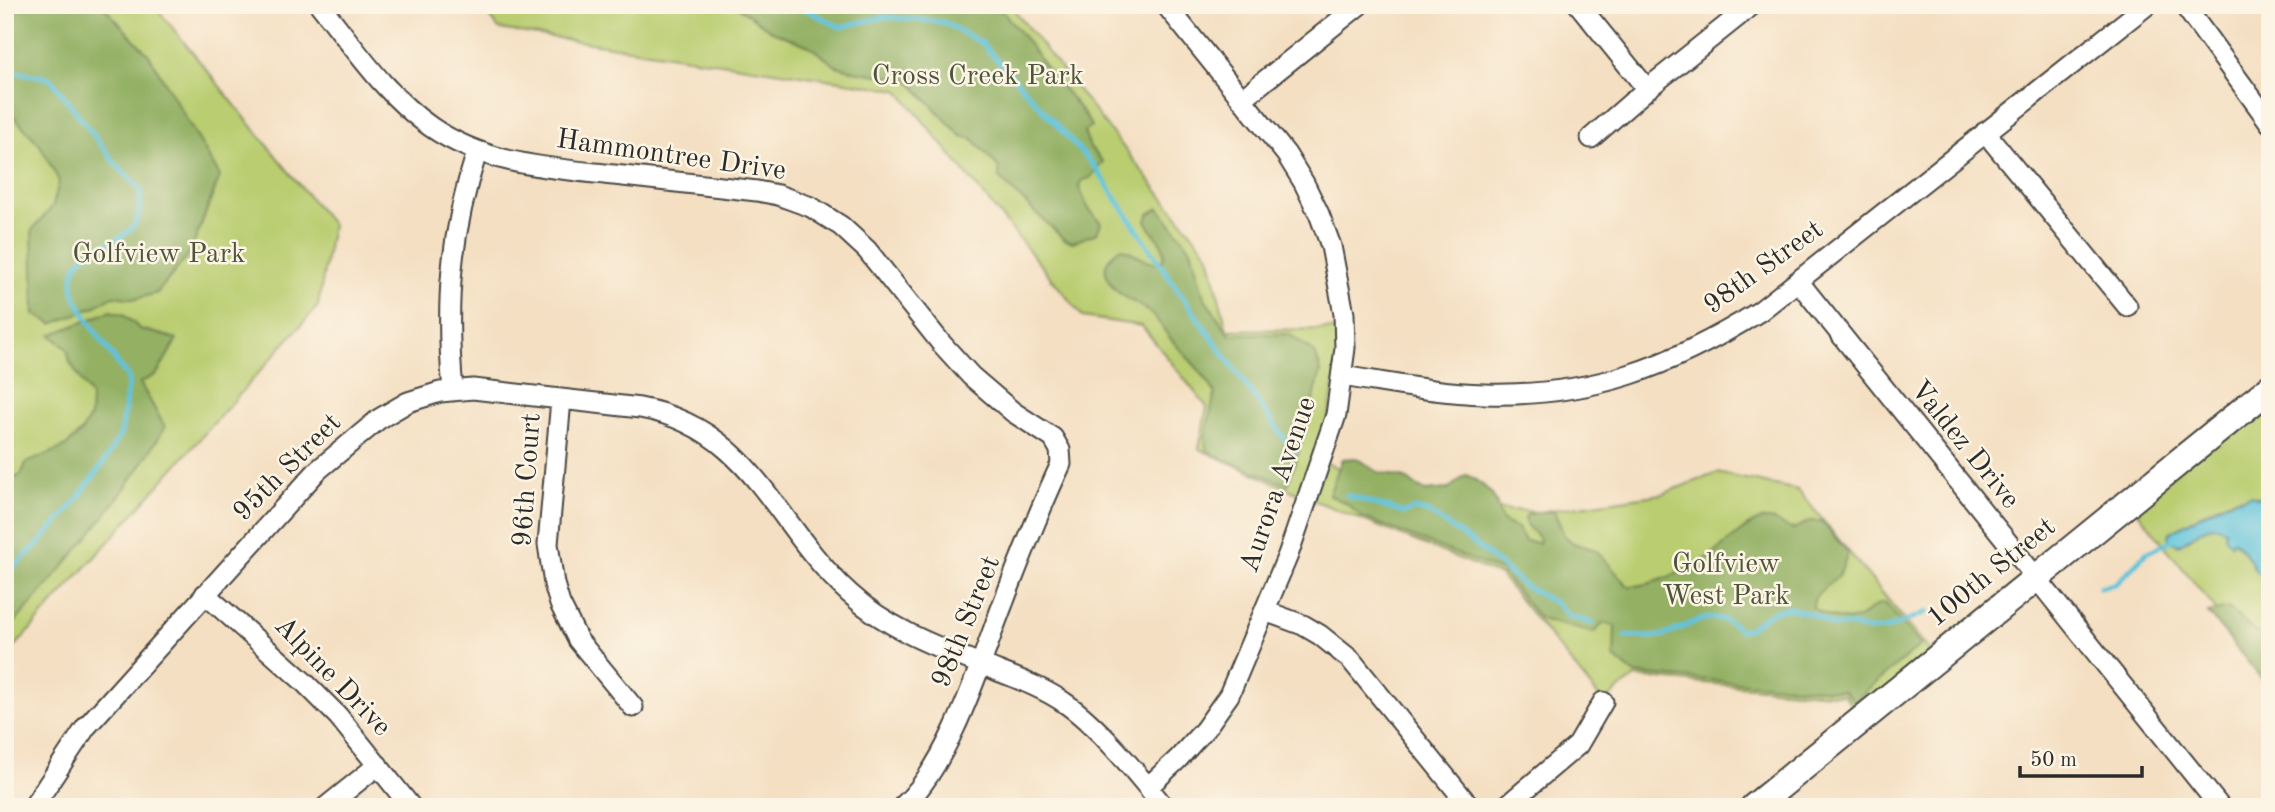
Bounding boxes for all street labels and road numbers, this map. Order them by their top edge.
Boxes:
street label: Hammontree Drive [554,126,788,186]
street label: 98th Street [1699,216,1829,320]
street label: Valdez Drive [1904,376,2024,514]
street label: Aurora Avenue [1236,394,1322,576]
street label: 95th Street [229,409,347,527]
street label: 96th Court [509,412,547,548]
street label: 100th Street [1923,513,2061,633]
street label: 98th Street [928,552,1006,692]
street label: Alpine Drive [268,612,396,742]

